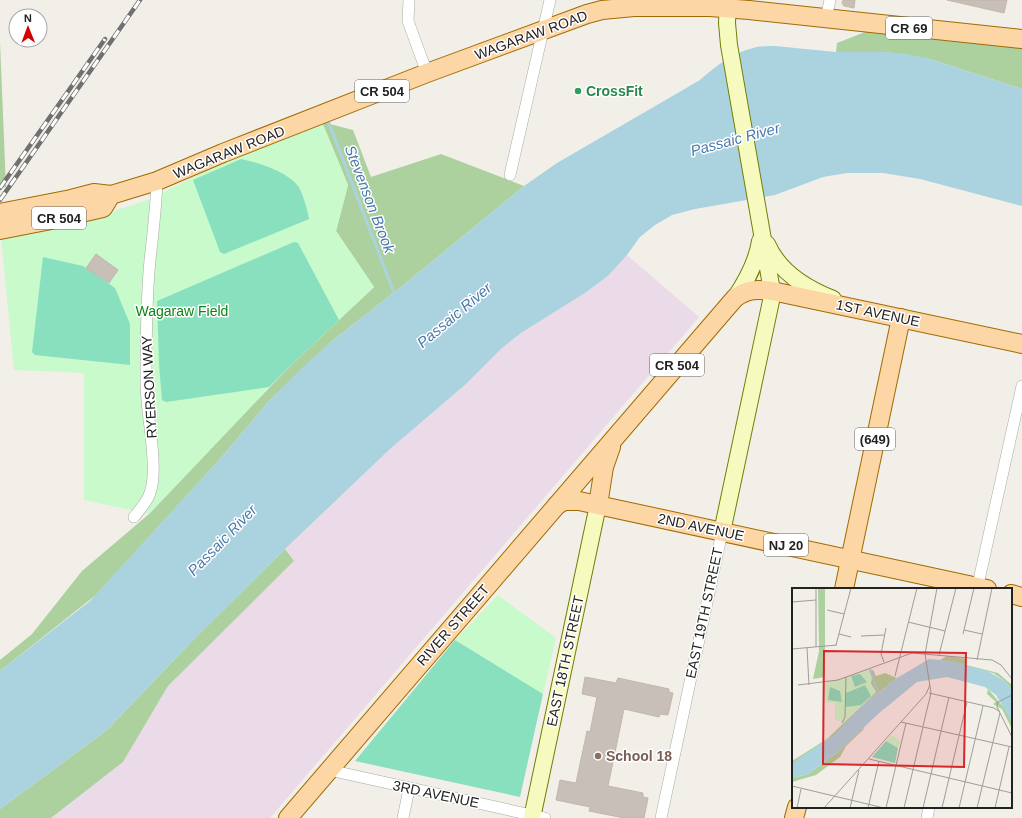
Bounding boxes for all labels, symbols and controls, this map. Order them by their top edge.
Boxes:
street label: WAGARAW ROAD [472,7,590,63]
north arrow [8,8,48,48]
text: N [24,12,32,24]
road number: CR 69 [886,17,932,39]
road number: CR 504 [355,80,409,102]
place label: CrossFit [586,83,643,99]
marker: CrossFit [573,86,583,96]
water label: Passaic River [689,119,782,159]
street label: WAGARAW ROAD [171,122,287,182]
water label: Stevenson Brook [342,143,399,257]
road number: CR 504 [32,207,86,229]
water label: Passaic River [413,278,495,351]
street label: 1ST AVENUE [835,296,921,330]
park label: Wagaraw Field [136,303,228,319]
street label: RYERSON WAY [138,334,160,439]
road number: CR 504 [650,354,704,376]
road number: (649) [855,428,895,450]
water label: Passaic River [184,500,261,579]
street label: 2ND AVENUE [656,510,746,544]
road number: NJ 20 [764,534,808,556]
street label: EAST 19TH STREET [682,546,726,680]
street label: RIVER STREET [414,581,493,669]
inset map [792,588,1012,808]
street label: EAST 18TH STREET [543,594,587,728]
place label: School 18 [606,748,672,764]
marker: School 18 [593,751,603,761]
street label: 3RD AVENUE [391,777,481,811]

